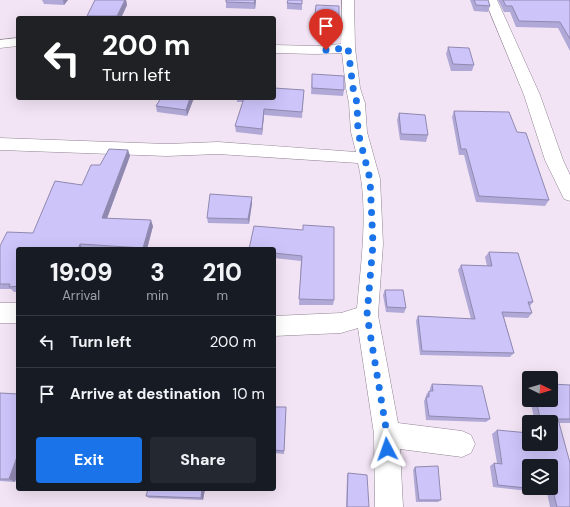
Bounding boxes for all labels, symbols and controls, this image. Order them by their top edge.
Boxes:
pin [309,9,343,50]
icon: arrive [315,15,337,37]
text: 200 m [102,27,190,64]
icon: left [36,32,88,84]
text: Turn left [102,63,171,87]
text: 19:09 [50,257,112,288]
text: 3 [150,257,165,288]
text: 210 [202,257,242,288]
text: Arrival [62,287,100,304]
text: min [146,287,168,304]
text: m [216,287,228,304]
icon: left [36,331,58,353]
text: Turn left [70,332,131,352]
text: 200 m [210,332,256,352]
north arrow [522,371,558,407]
map controls [522,371,558,495]
icon: arrive [36,383,58,405]
text: Arrive at destination [70,384,221,404]
text: 10 m [233,384,265,404]
button: sound [522,415,558,451]
position arrow [366,428,408,470]
button: Exit [36,437,142,483]
button: Share [150,437,256,483]
button: layers [522,459,558,495]

